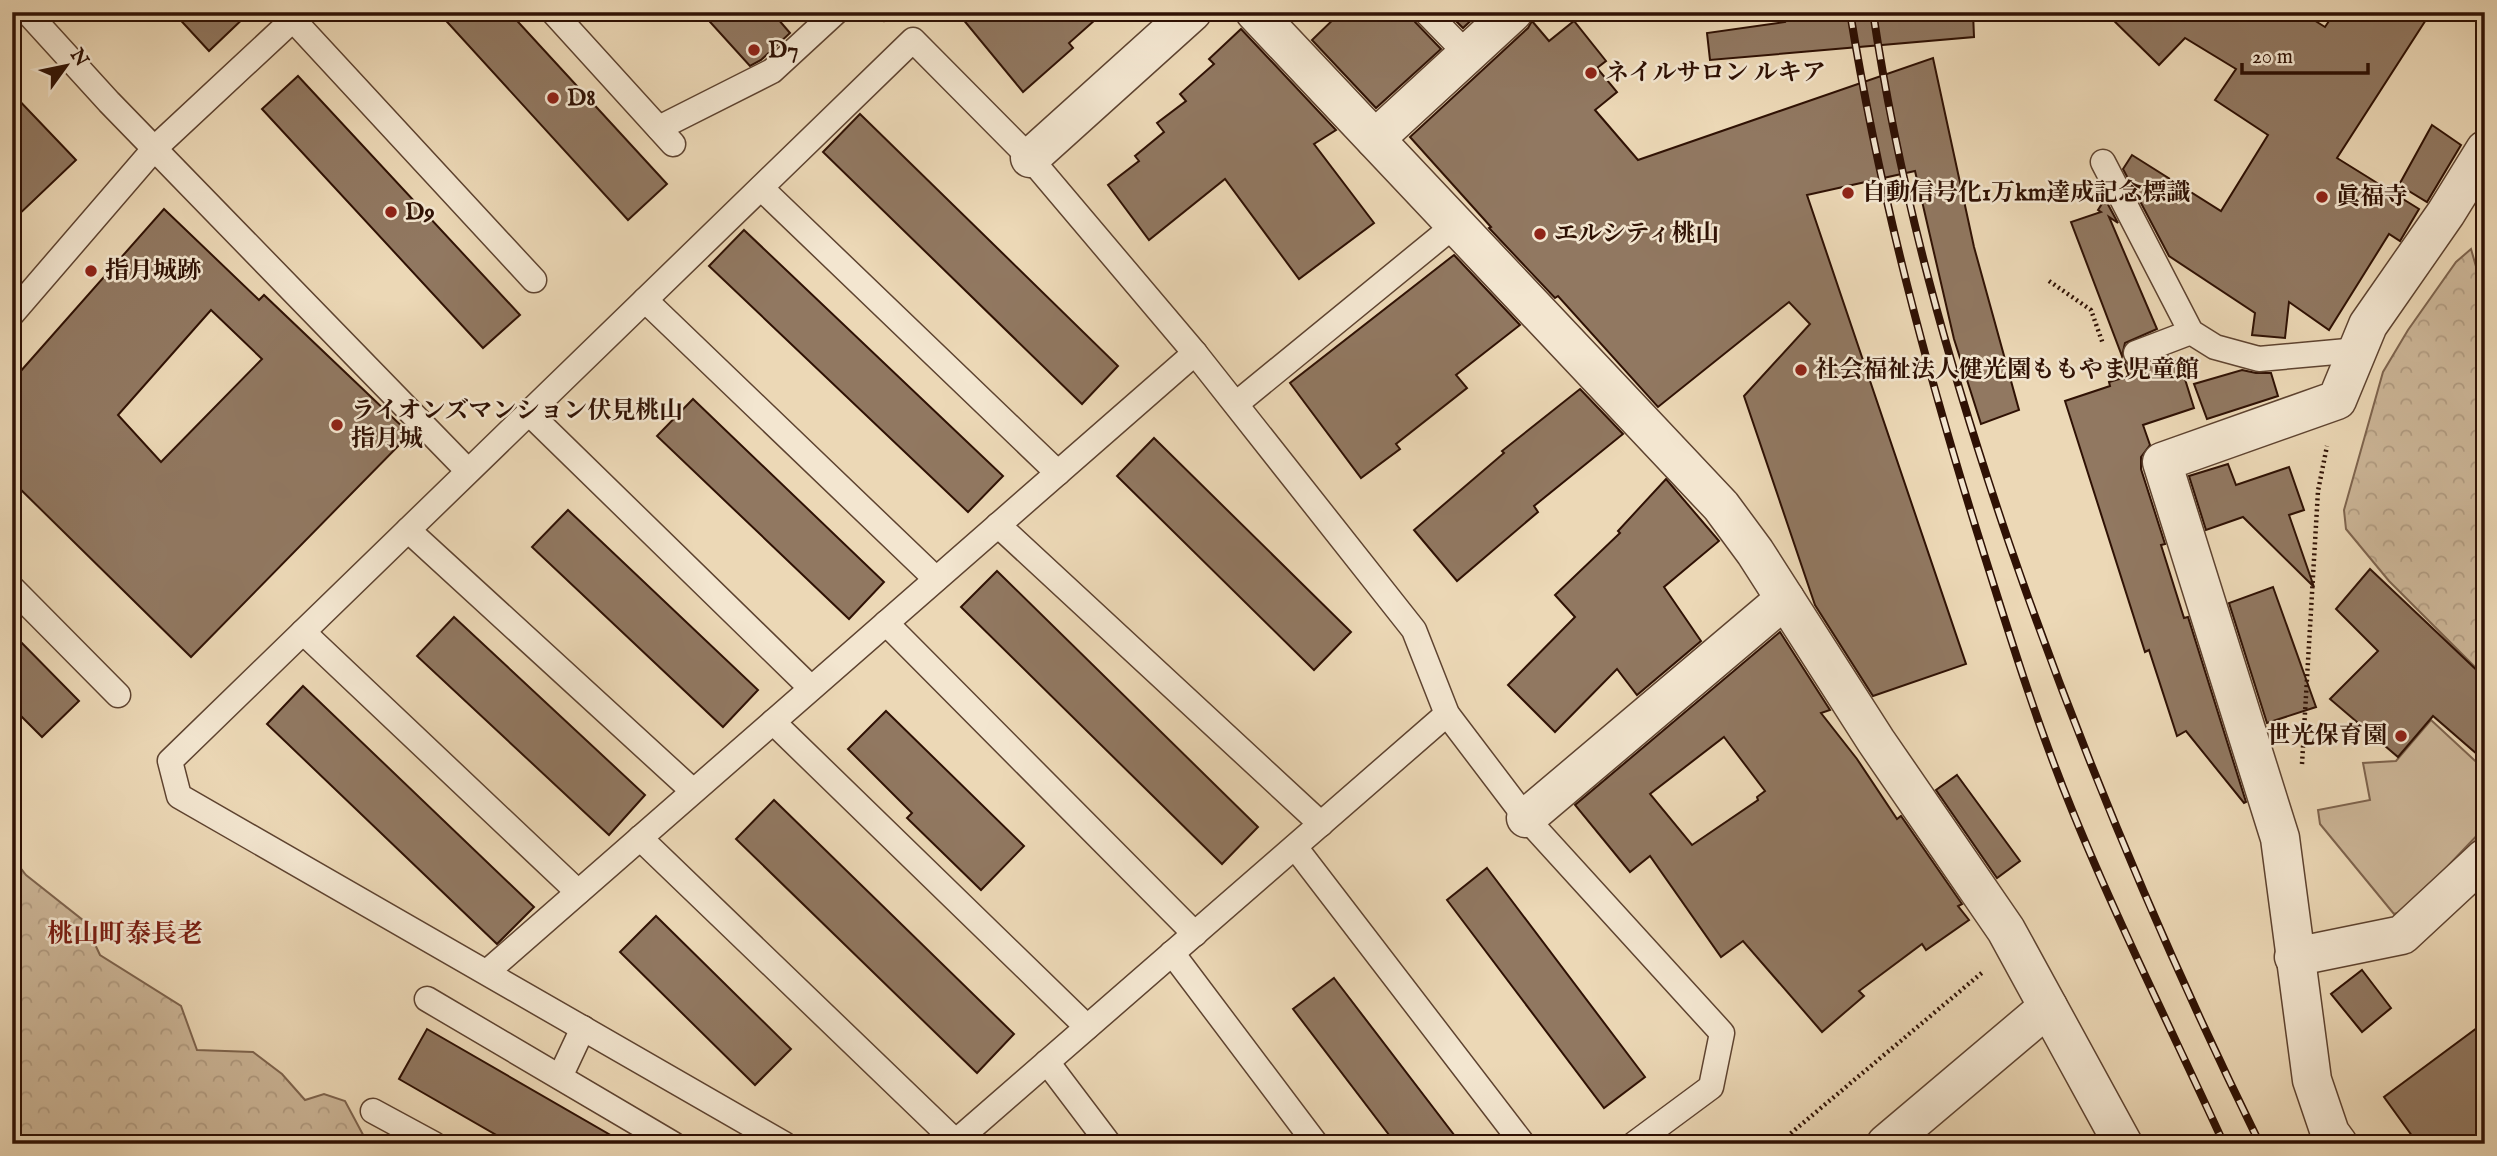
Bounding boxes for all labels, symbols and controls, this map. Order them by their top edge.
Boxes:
north arrow [32,32,102,102]
scale bar [2242,32,2368,76]
place label: D7 [768,35,799,66]
marker: D7 [746,42,762,58]
text: N [63,44,93,72]
text: 20 m [2252,44,2293,71]
place label: ネイルサロン ルキア [1605,58,1826,89]
marker: ネイルサロン ルキア [1583,65,1599,81]
place label: D8 [567,83,596,114]
marker: D8 [545,90,561,106]
place label: 自動信号化1万km達成記念標識 [1862,178,2190,209]
place label: 眞福寺 [2336,182,2408,213]
marker: 自動信号化1万km達成記念標識 [1840,185,1856,201]
marker: 眞福寺 [2314,189,2330,205]
place label: D9 [405,197,435,228]
marker: D9 [383,204,399,220]
place label: エルシティ桃山 [1554,219,1719,250]
marker: エルシティ桃山 [1532,226,1548,242]
place label: 指月城跡 [105,256,201,287]
marker: 指月城跡 [83,263,99,279]
place label: 社会福祉法人健光園ももやま児童館 [1815,355,2199,386]
marker: 社会福祉法人健光園ももやま児童館 [1793,362,1809,378]
place label: ライオンズマンション伏見桃山 指月城 [351,396,683,455]
marker: ライオンズマンション伏見桃山 指月城 [329,417,345,433]
place label: 世光保育園 [2267,721,2387,752]
marker: 世光保育園 [2393,728,2409,744]
district label: 桃山町泰長老 [47,918,203,951]

